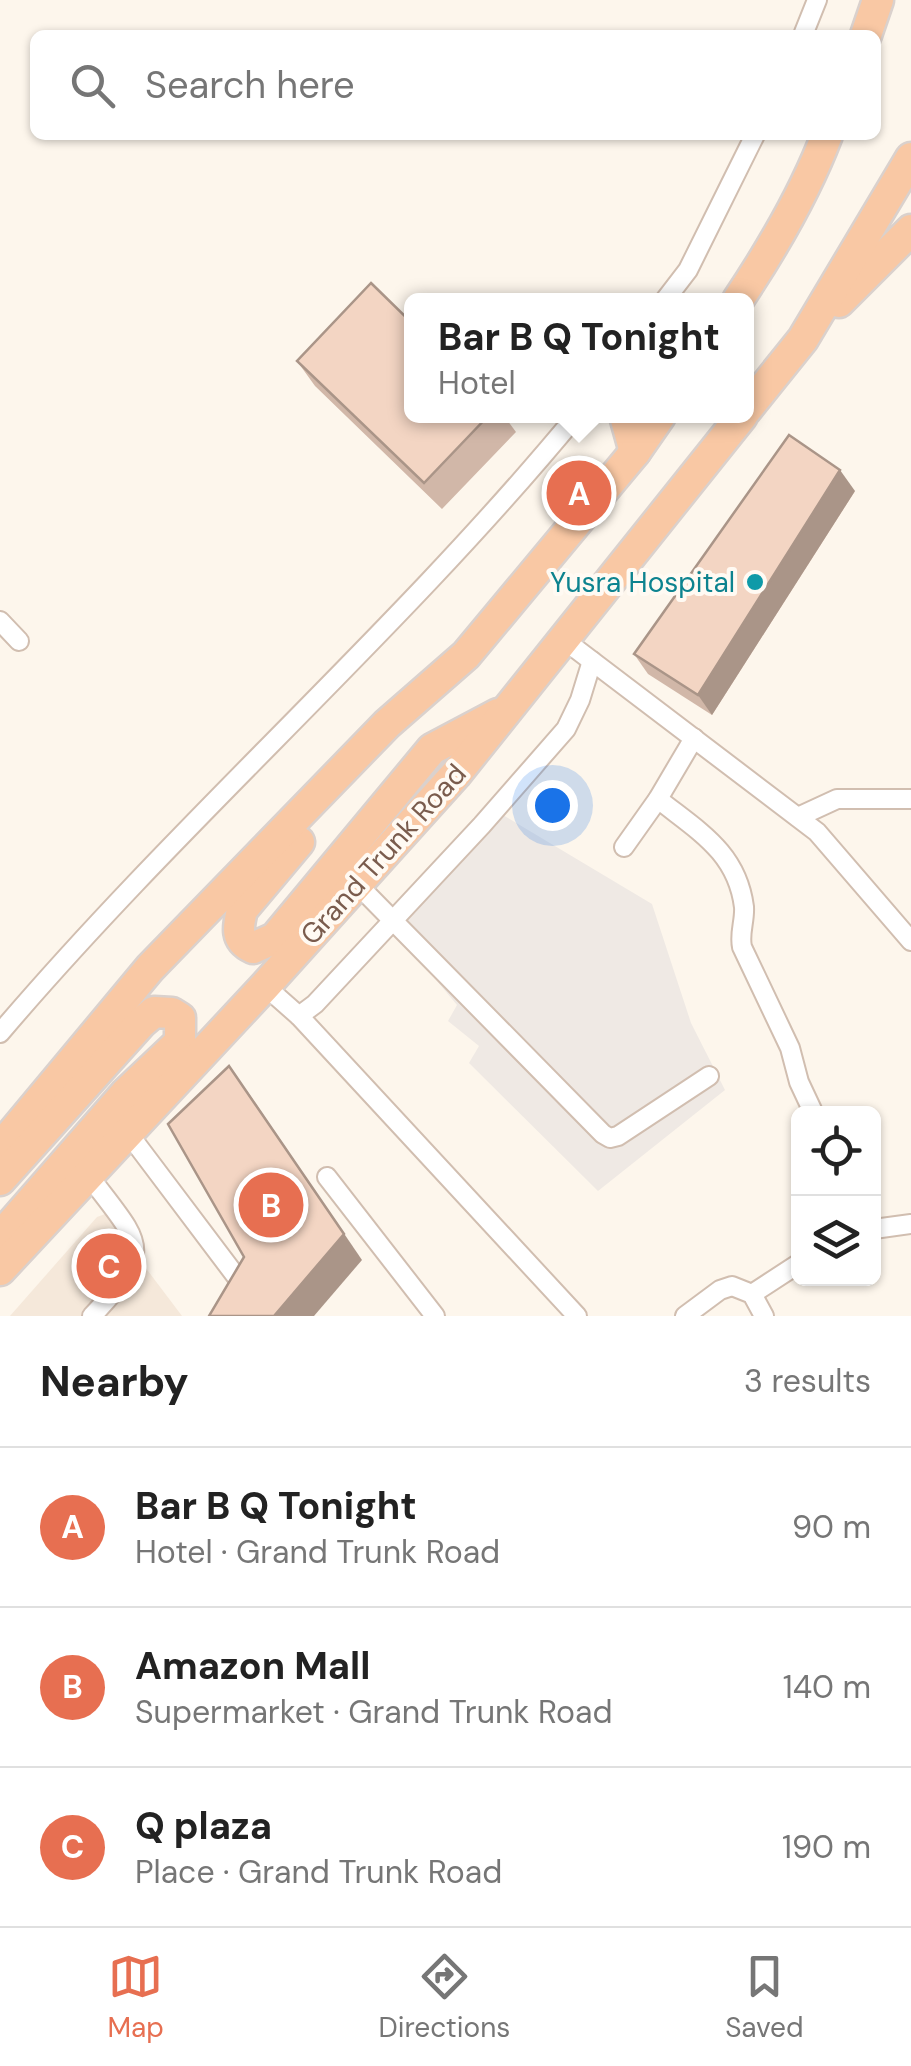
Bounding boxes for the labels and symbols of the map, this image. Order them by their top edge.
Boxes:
pin: A [546,456,612,530]
place label: Yusra Hospital [550,564,735,601]
marker: Yusra Hospital [744,571,766,593]
street label: Grand Trunk Road [292,756,474,953]
your location [527,780,578,831]
pin: B [238,1168,304,1242]
pin: C [76,1228,142,1304]

